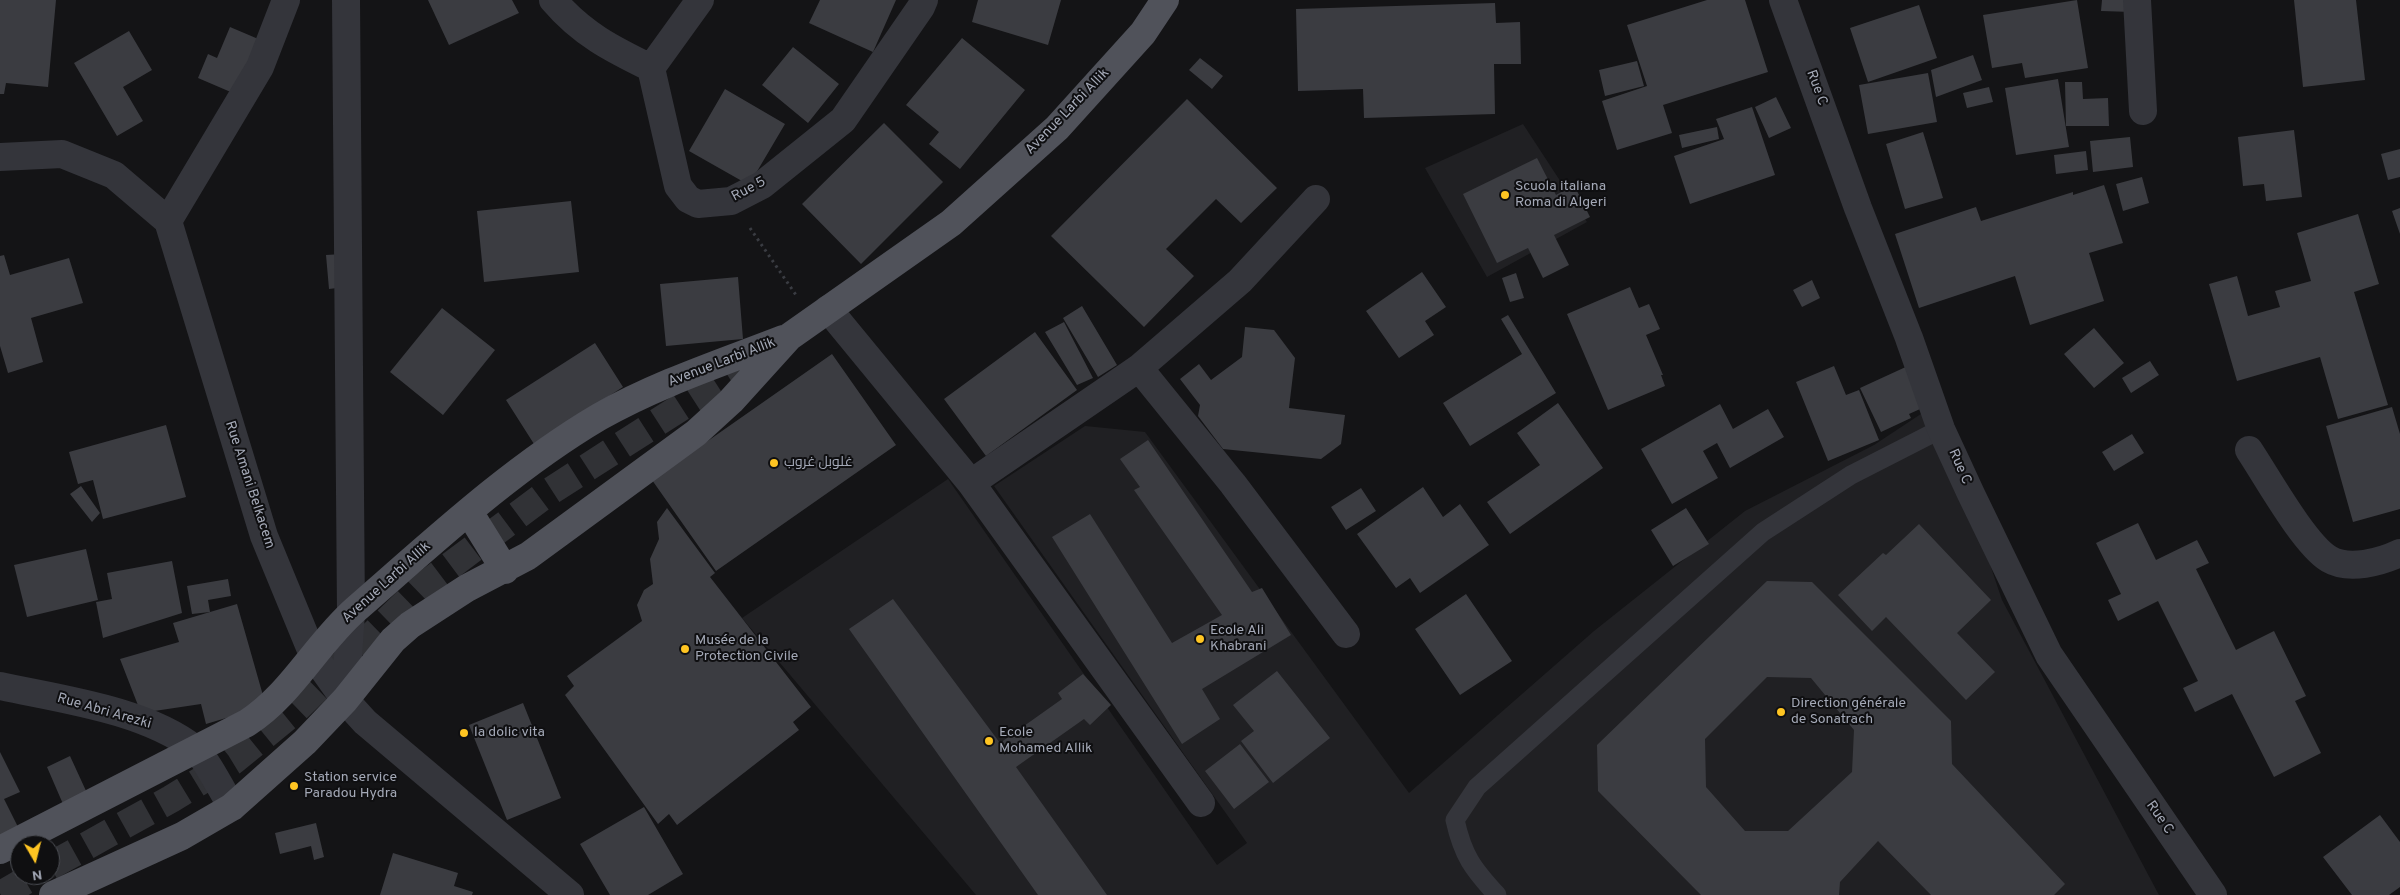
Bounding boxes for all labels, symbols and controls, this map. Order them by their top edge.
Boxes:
street label: Avenue Larbi Allik [1023,65,1113,159]
street label: Rue C [1802,68,1830,108]
street label: Rue 5 [729,174,769,206]
place label: Scuola italiana Roma di Algeri [1515,179,1607,212]
marker: Scuola italiana Roma di Algeri [1499,189,1511,201]
street label: Avenue Larbi Allik [666,335,778,391]
street label: Rue Amani Belkacem [220,419,278,551]
street label: Rue C [1944,447,1974,487]
place label: غلوبل غروب [784,455,853,471]
marker: غلوبل غروب [768,457,780,469]
street label: Avenue Larbi Allik [339,539,435,627]
place label: Ecole Ali Khabrani [1210,623,1267,656]
place label: Musée de la Protection Civile [695,633,798,666]
marker: Ecole Ali Khabrani [1194,633,1206,645]
marker: Musée de la Protection Civile [679,643,691,655]
street label: Rue Abri Arezki [55,691,153,733]
place label: Direction générale de Sonatrach [1791,696,1906,729]
marker: Direction générale de Sonatrach [1775,706,1787,718]
place label: la dolic vita [474,725,545,741]
place label: Ecole Mohamed Allik [999,725,1092,758]
marker: la dolic vita [458,727,470,739]
marker: Ecole Mohamed Allik [983,735,995,747]
place label: Station service Paradou Hydra [304,770,397,802]
marker: Station service Paradou Hydra [288,780,300,792]
street label: Rue C [2142,798,2176,838]
north arrow [10,835,60,885]
text: N [31,865,43,883]

